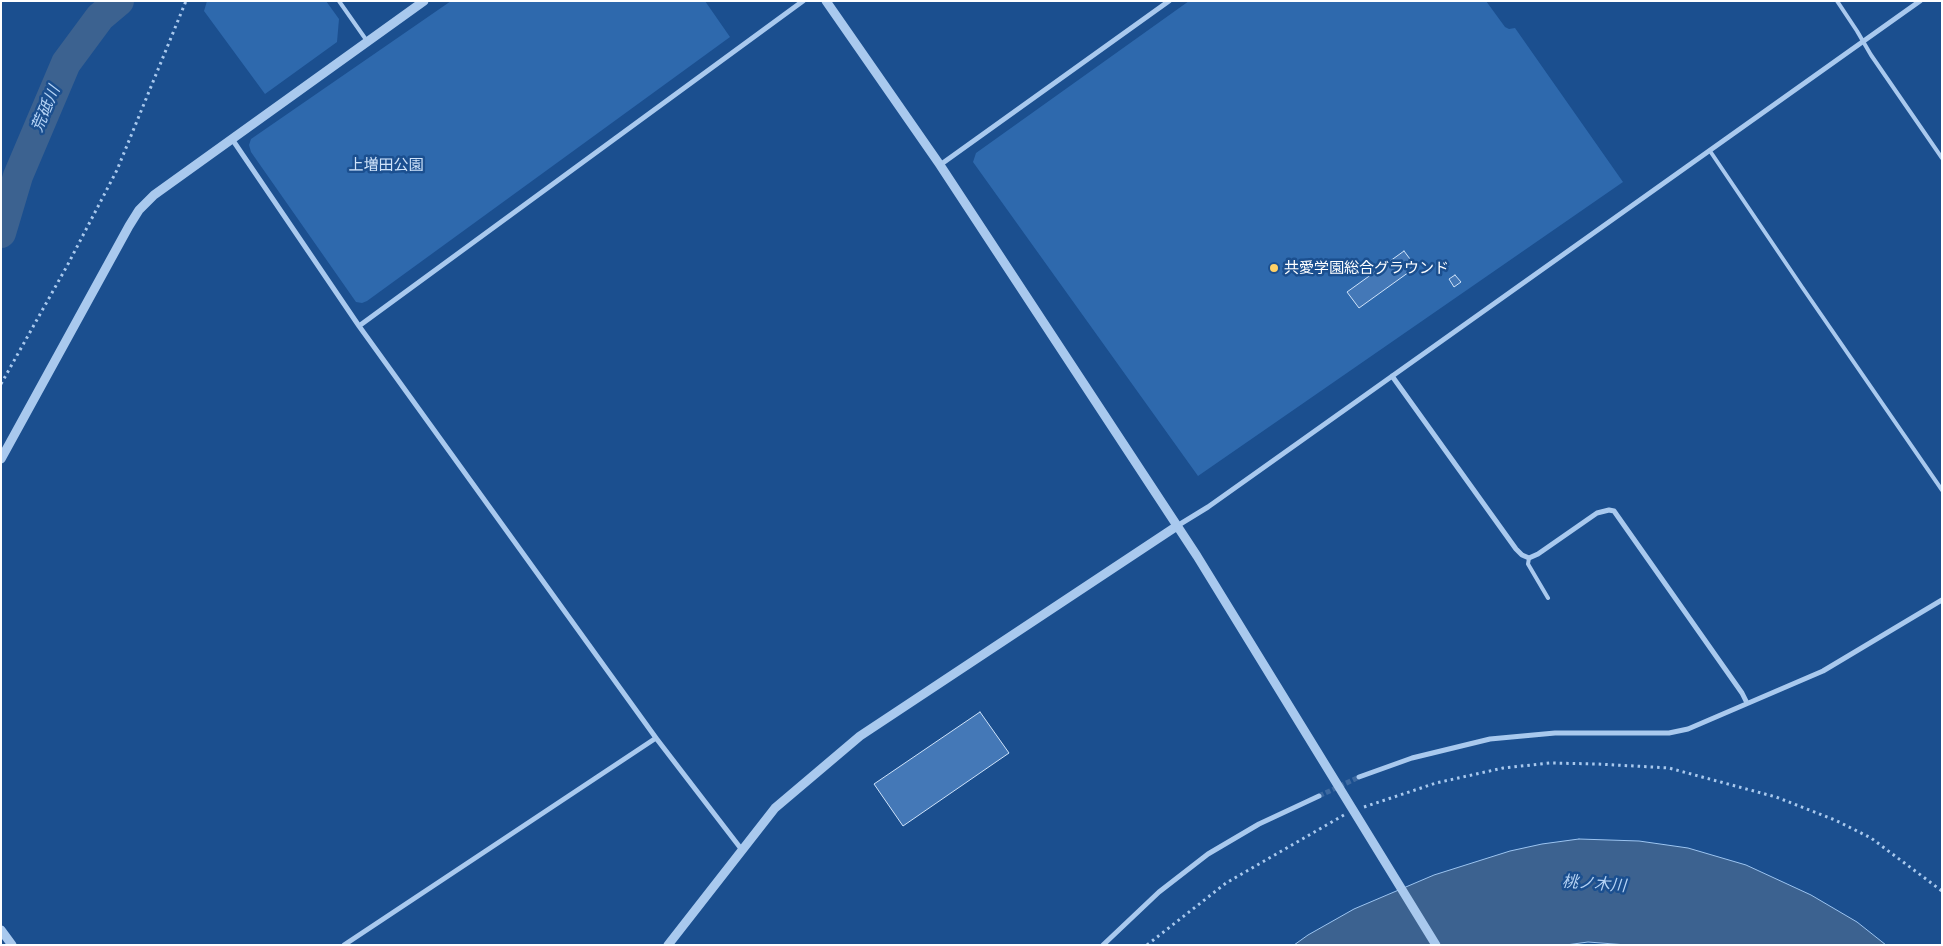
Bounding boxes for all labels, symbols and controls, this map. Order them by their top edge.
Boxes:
water label: 荒砥川 [28,83,64,135]
park label: 上増田公園 [349,156,423,174]
place label: 共愛学園総合グラウンド [1284,259,1449,277]
marker: 共愛学園総合グラウンド [1268,262,1280,274]
water label: 桃ノ木川 [1561,872,1627,896]

